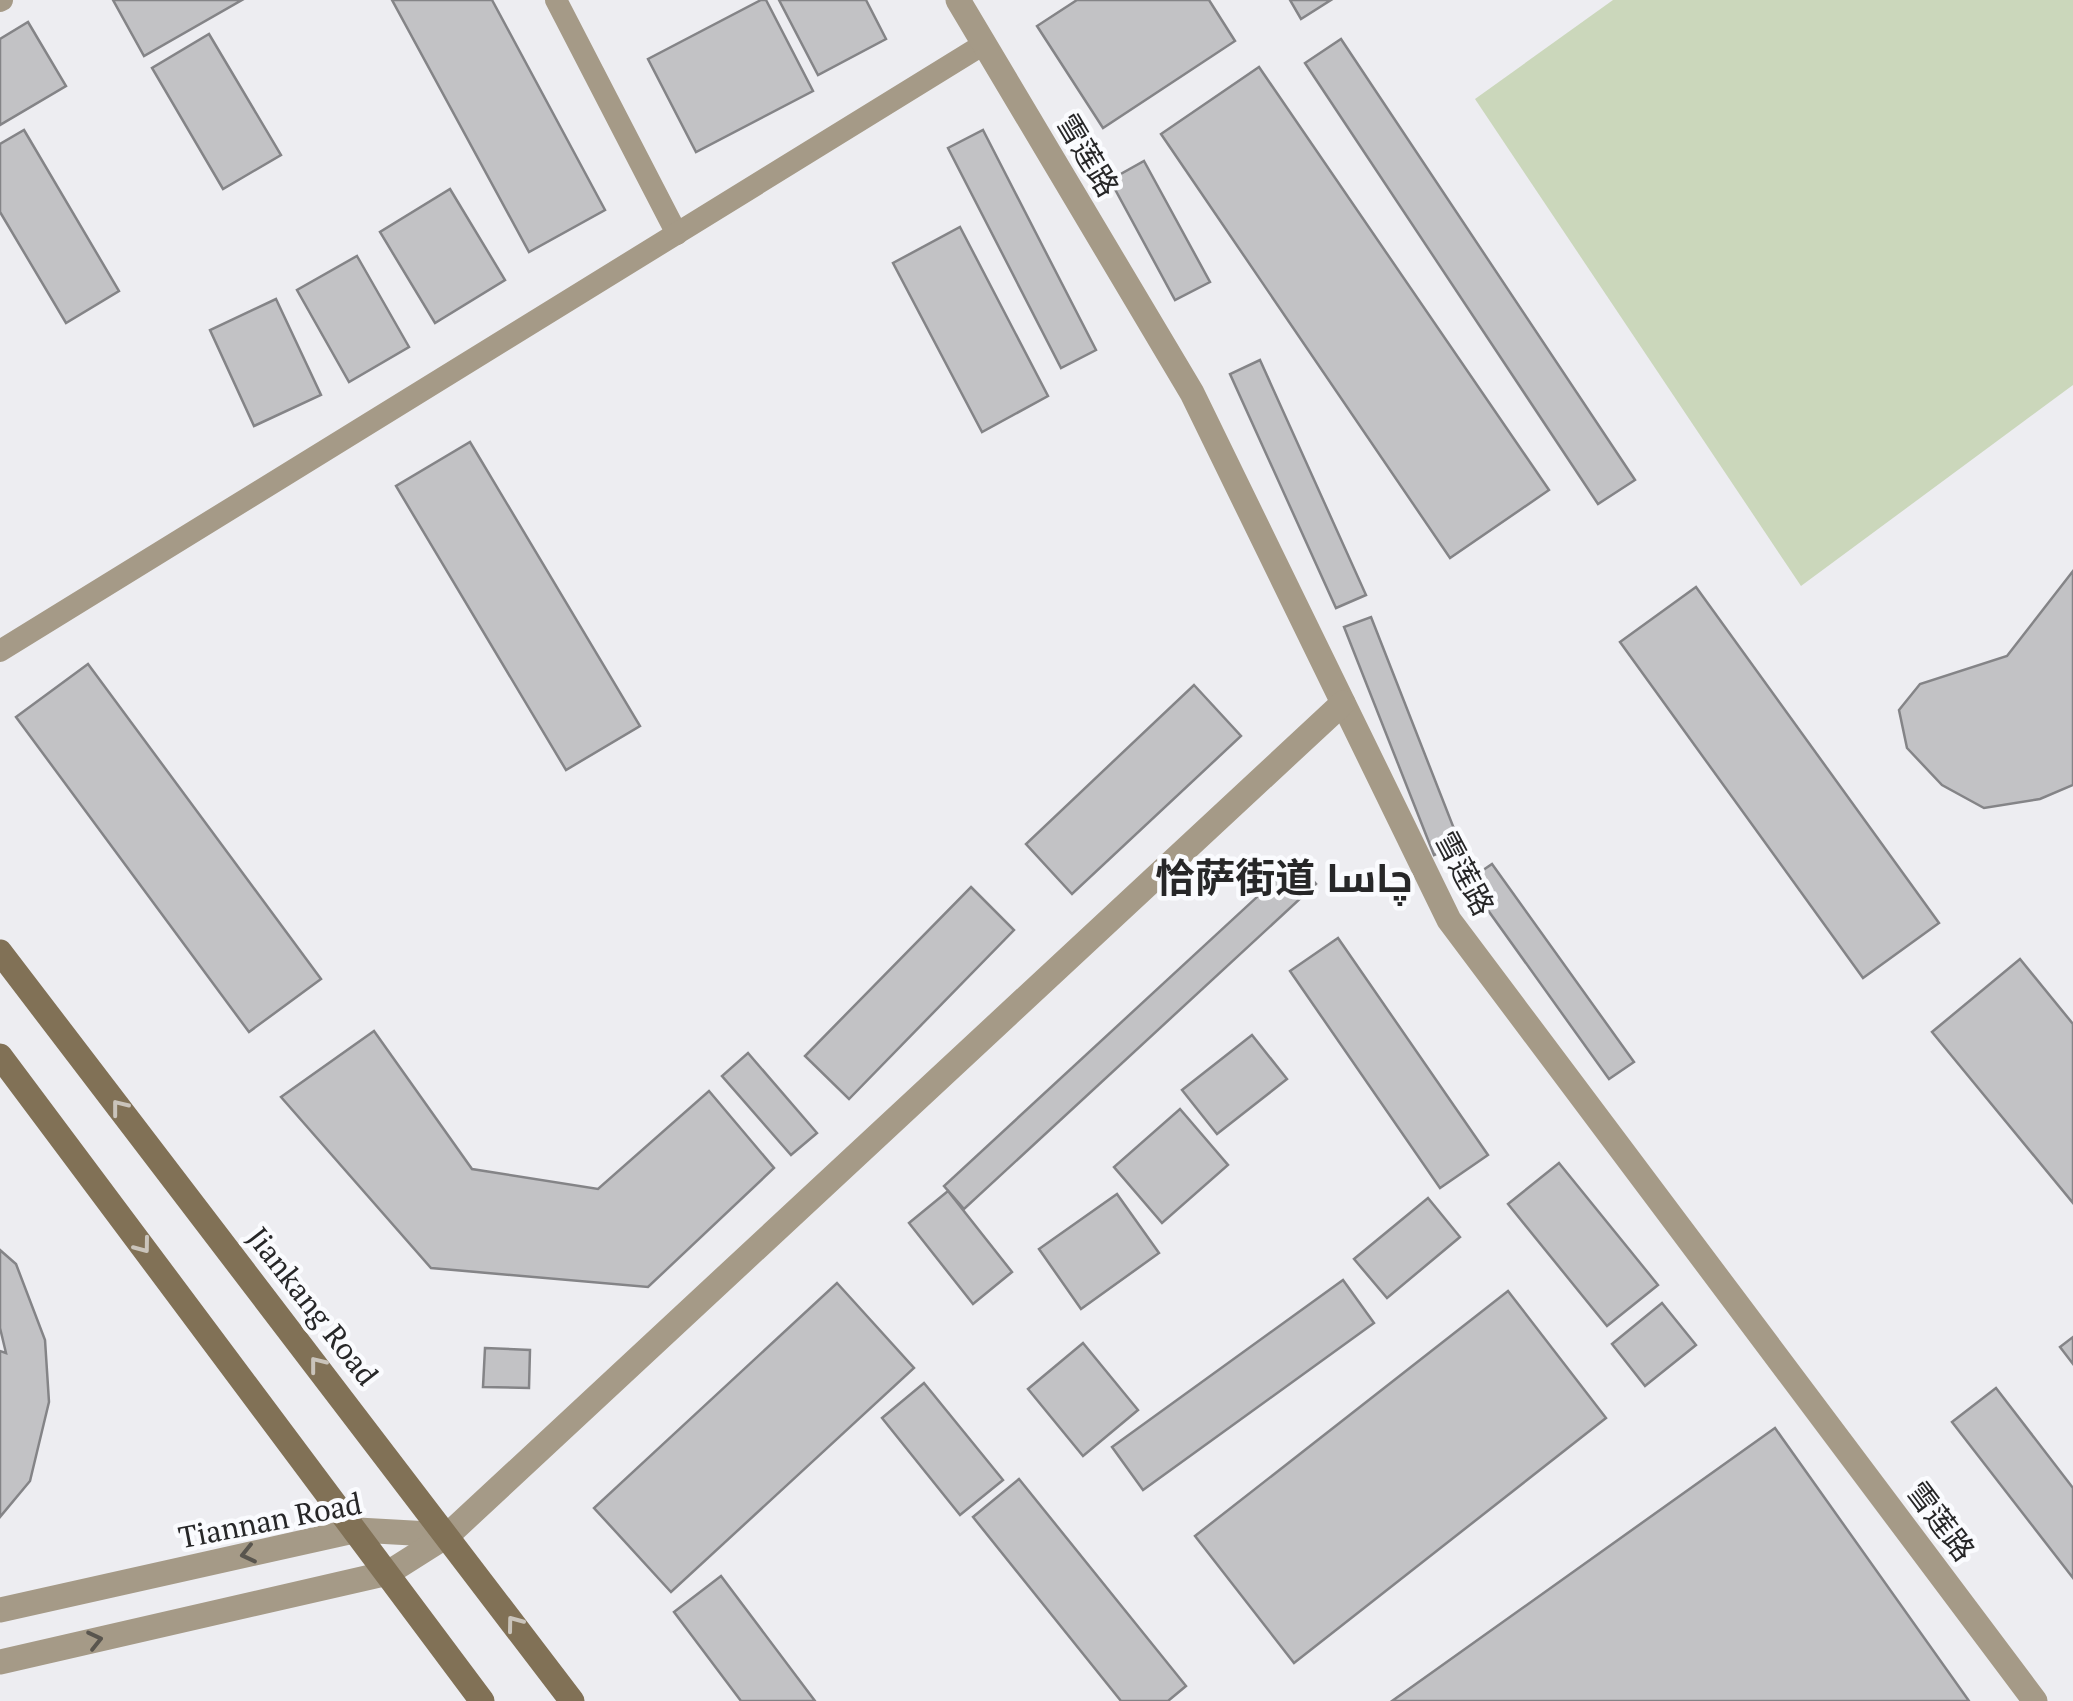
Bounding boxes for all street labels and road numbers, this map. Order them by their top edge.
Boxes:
street label: 雪莲路 [1048,106,1128,204]
street label: 雪莲路 [1426,824,1504,922]
street label: Jiankang Road [239,1219,387,1393]
street label: 雪莲路 [1898,1473,1984,1569]
street label: Tiannan Road [175,1483,365,1557]

